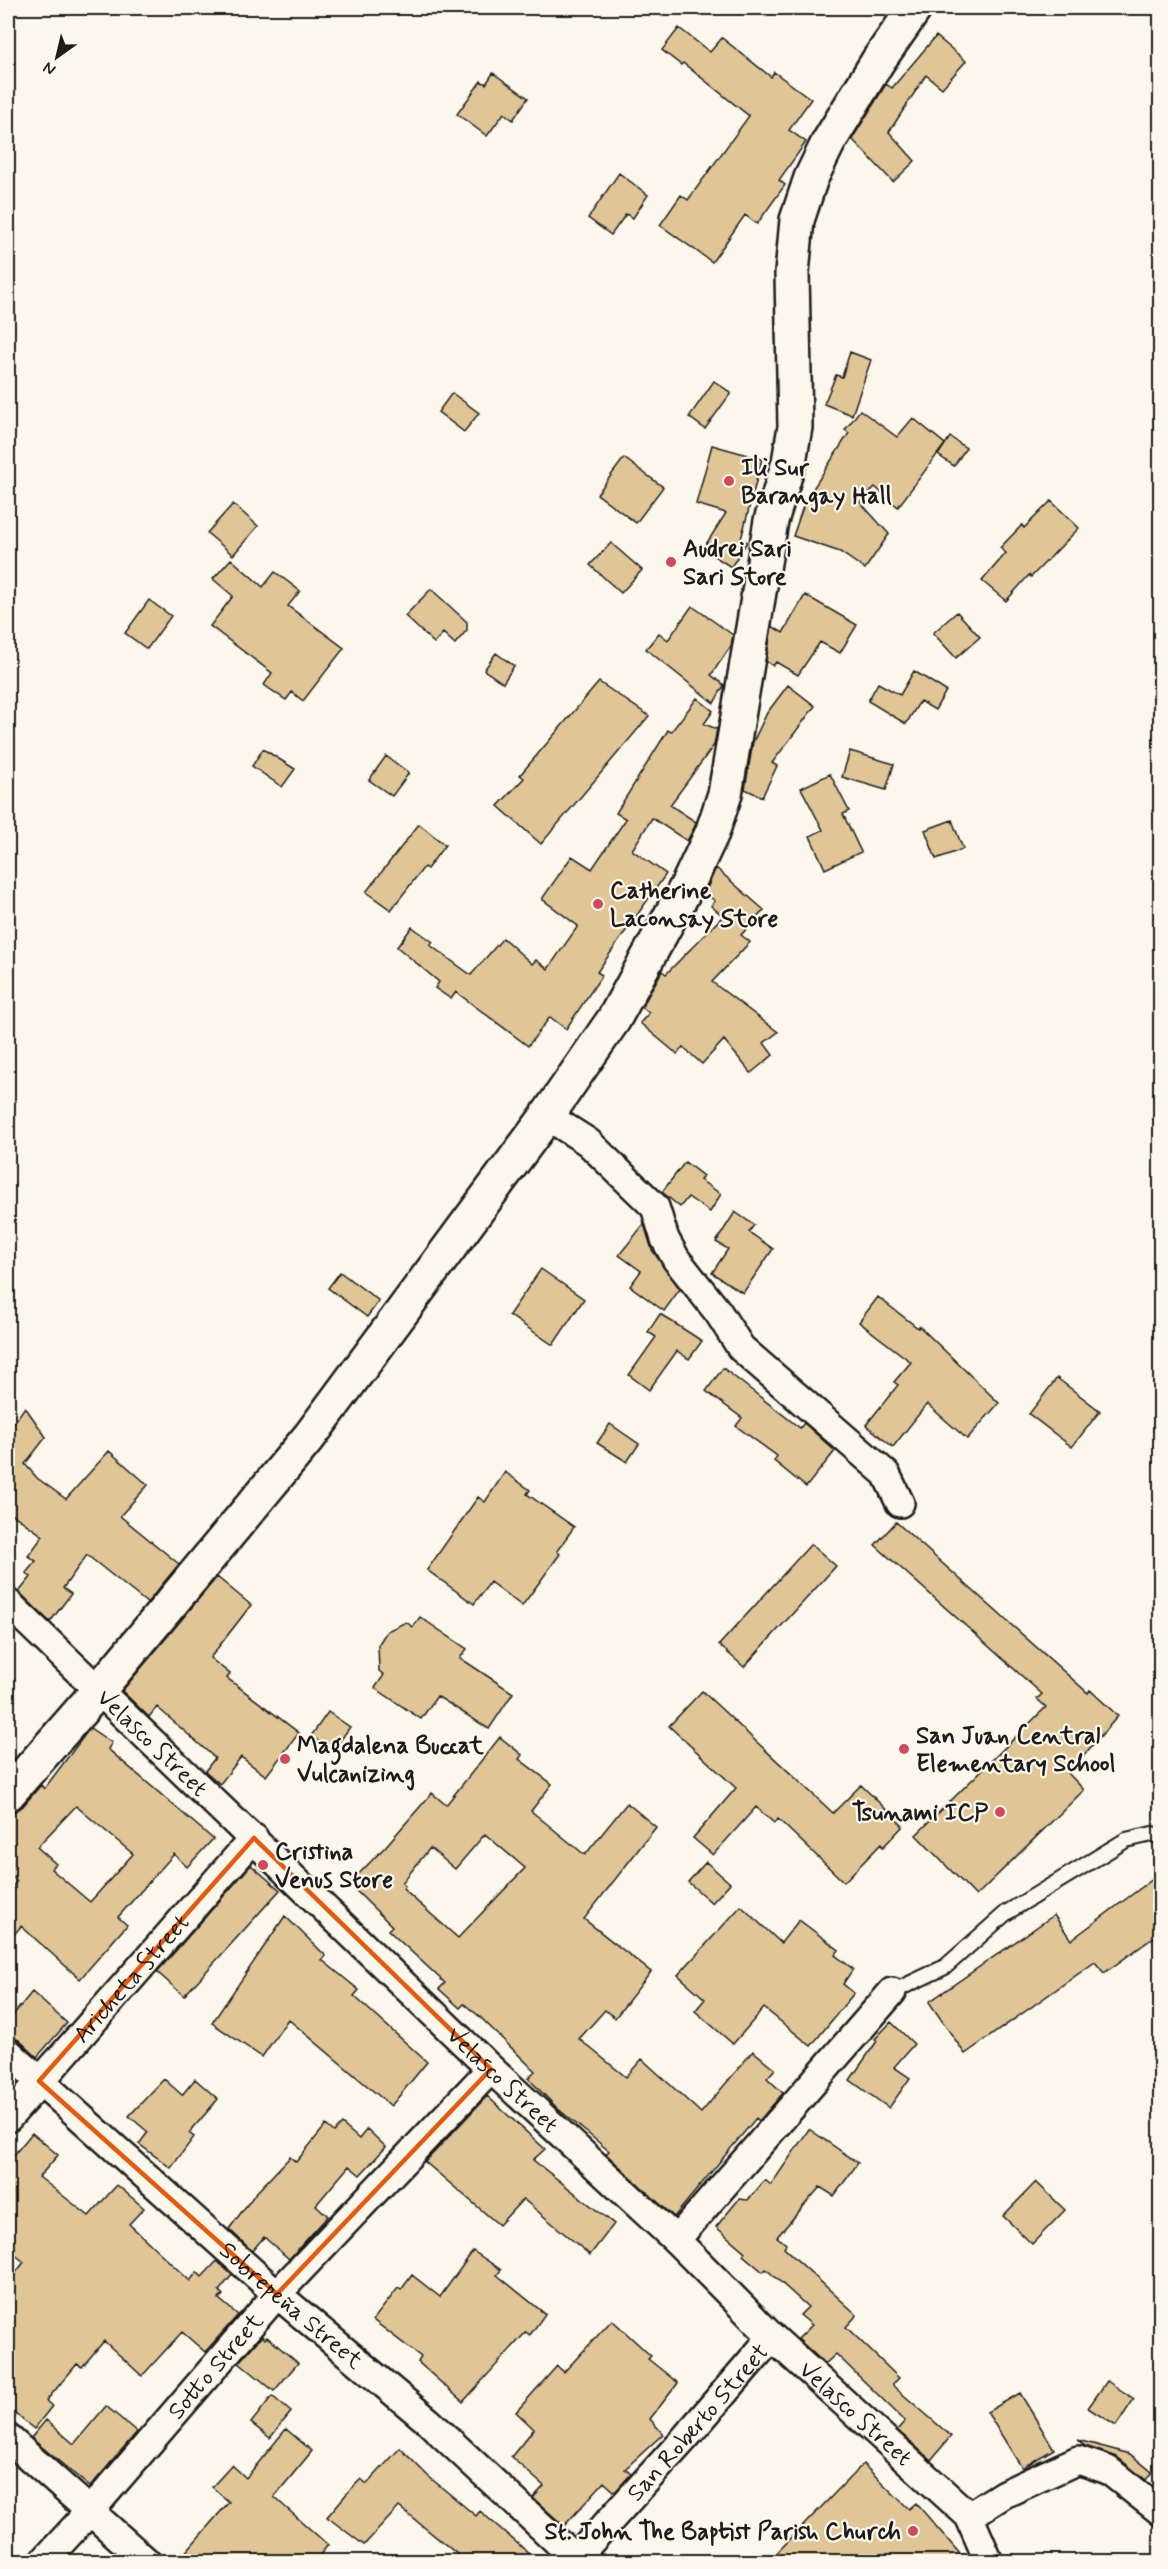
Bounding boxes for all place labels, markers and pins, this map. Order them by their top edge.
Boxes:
place label: Ili Sur Barangay Hall [741,453,892,513]
marker: Ili Sur Barangay Hall [722,474,736,488]
place label: Audrei Sari Sari Store [683,534,792,593]
marker: Audrei Sari Sari Store [664,555,678,569]
place label: Catherine Laconsay Store [610,876,778,935]
marker: Catherine Laconsay Store [591,897,605,911]
place label: San Juan Central Elementary School [916,1721,1116,1780]
place label: Magdalena Buccat Vulcanizing [297,1731,484,1791]
marker: San Juan Central Elementary School [897,1742,911,1756]
marker: Magdalena Buccat Vulcanizing [278,1752,292,1766]
place label: Tsunami ICP [852,1798,988,1829]
marker: Tsunami ICP [993,1805,1007,1819]
place label: Cristina Venus Store [275,1837,393,1896]
marker: Cristina Venus Store [256,1858,270,1872]
place label: St. John The Baptist Parish Church [544,2517,901,2548]
marker: St. John The Baptist Parish Church [906,2524,920,2538]

